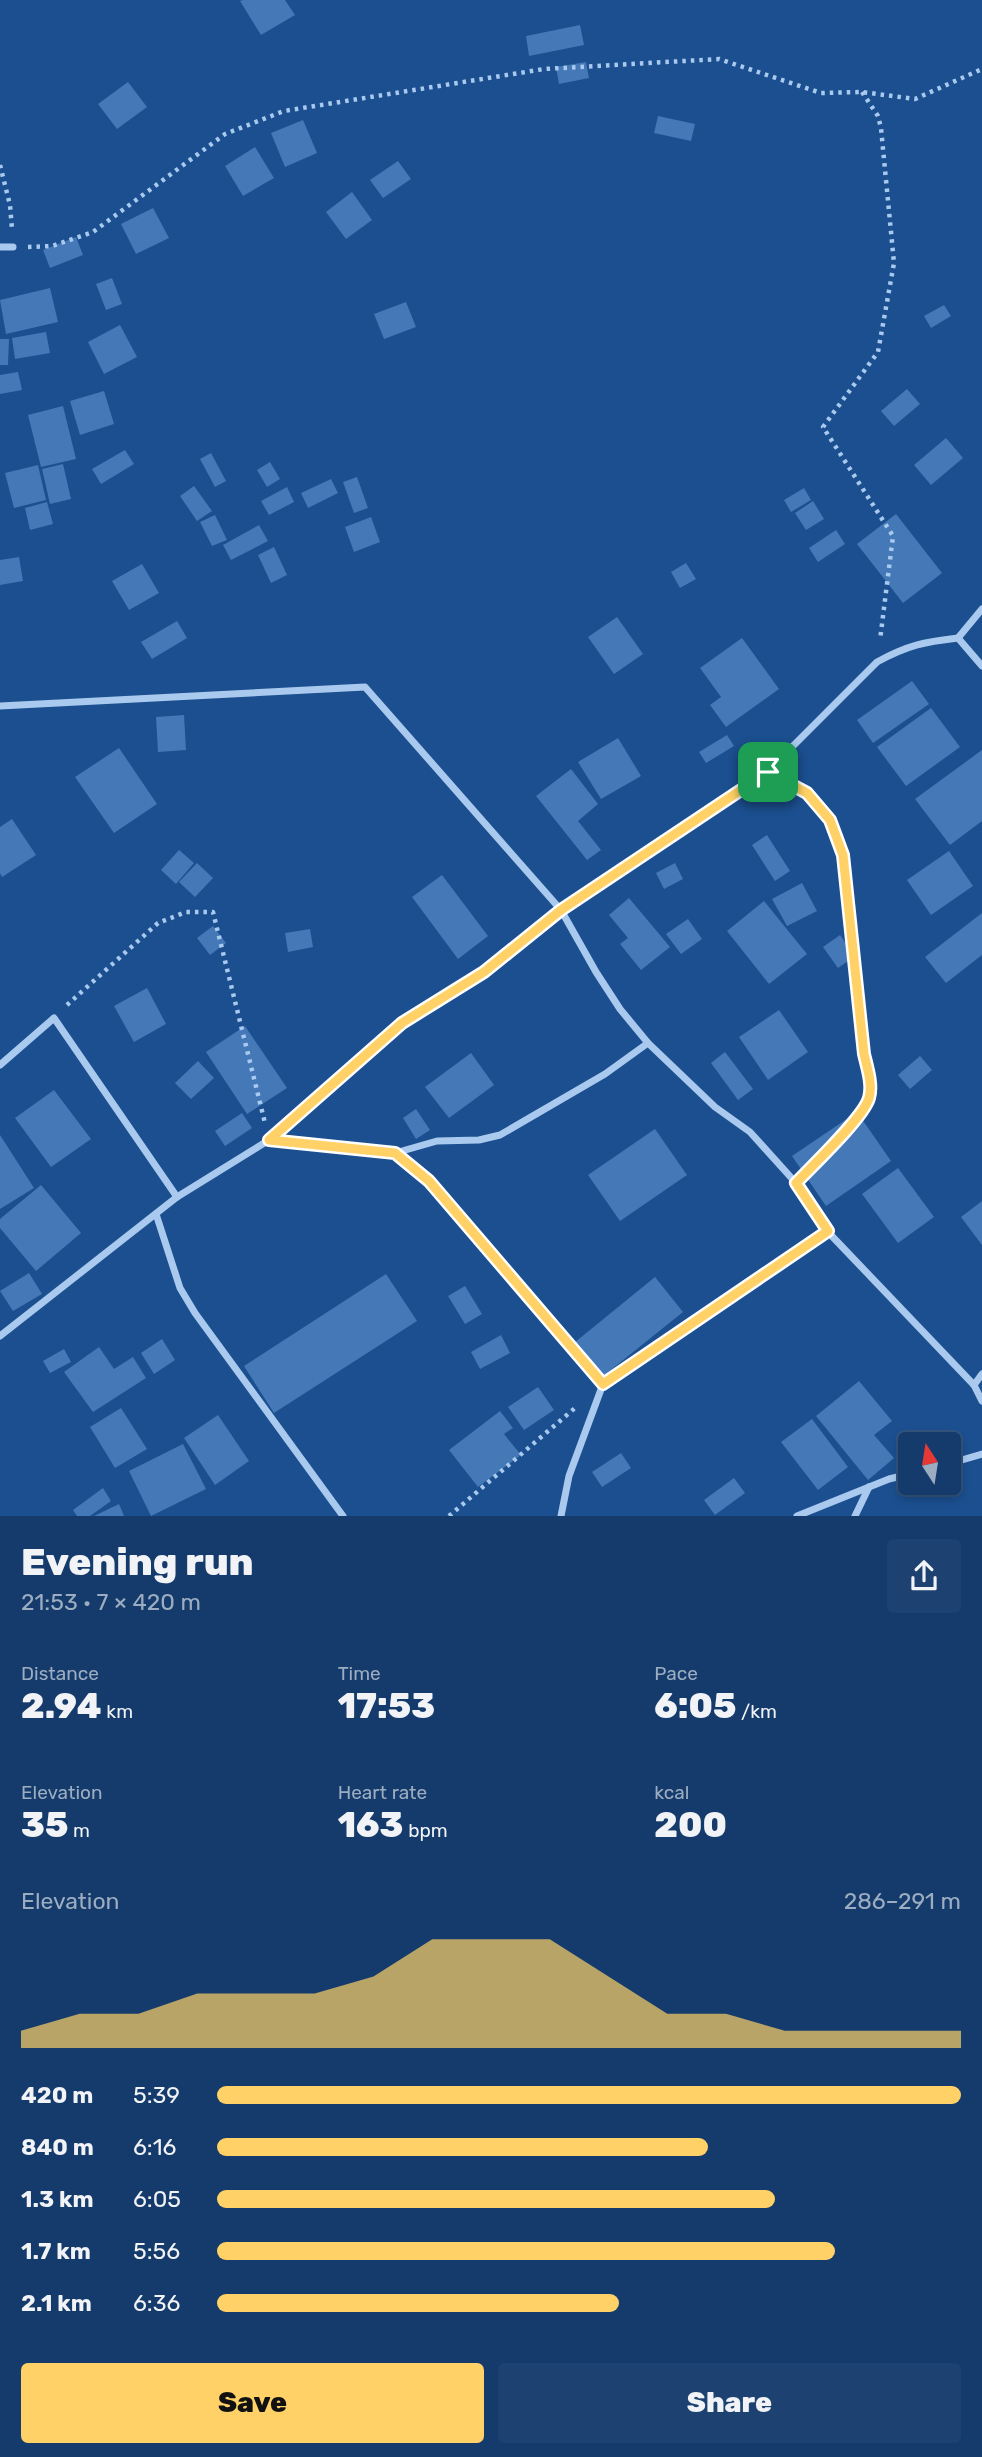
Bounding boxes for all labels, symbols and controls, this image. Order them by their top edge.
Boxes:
pin [738,742,798,802]
icon: arrive [749,753,787,791]
north arrow [898,1432,961,1494]
map controls [898,1432,961,1495]
text: Evening run [21,1539,254,1585]
button: share [887,1539,961,1613]
text: 21:53 · 7 × 420 m [21,1588,201,1616]
text: Distance [21,1662,99,1685]
text: Time [338,1662,381,1685]
text: Pace [654,1662,698,1685]
text: 2.94 [21,1685,102,1727]
text: 17:53 [338,1685,435,1727]
text: 6:05 [654,1685,736,1727]
text: km [102,1700,133,1723]
text: /km [736,1700,777,1723]
text: Elevation [21,1781,102,1804]
text: Heart rate [338,1781,427,1804]
text: kcal [654,1781,689,1804]
text: 35 [21,1804,68,1846]
text: 163 [338,1804,404,1846]
text: 200 [654,1804,727,1846]
text: m [68,1819,90,1842]
text: bpm [404,1819,448,1842]
text: Elevation [21,1887,120,1915]
text: 286–291 m [844,1887,961,1915]
text: 420 m [21,2081,93,2109]
text: 5:39 [133,2081,180,2109]
text: 840 m [21,2133,94,2161]
text: 6:16 [133,2133,176,2161]
text: 1.3 km [21,2185,94,2213]
text: 6:05 [133,2185,181,2213]
text: 1.7 km [21,2237,91,2265]
text: 5:56 [133,2237,180,2265]
text: 2.1 km [21,2289,92,2317]
text: 6:36 [133,2289,180,2317]
button: Save [21,2363,484,2443]
button: Share [498,2363,961,2443]

